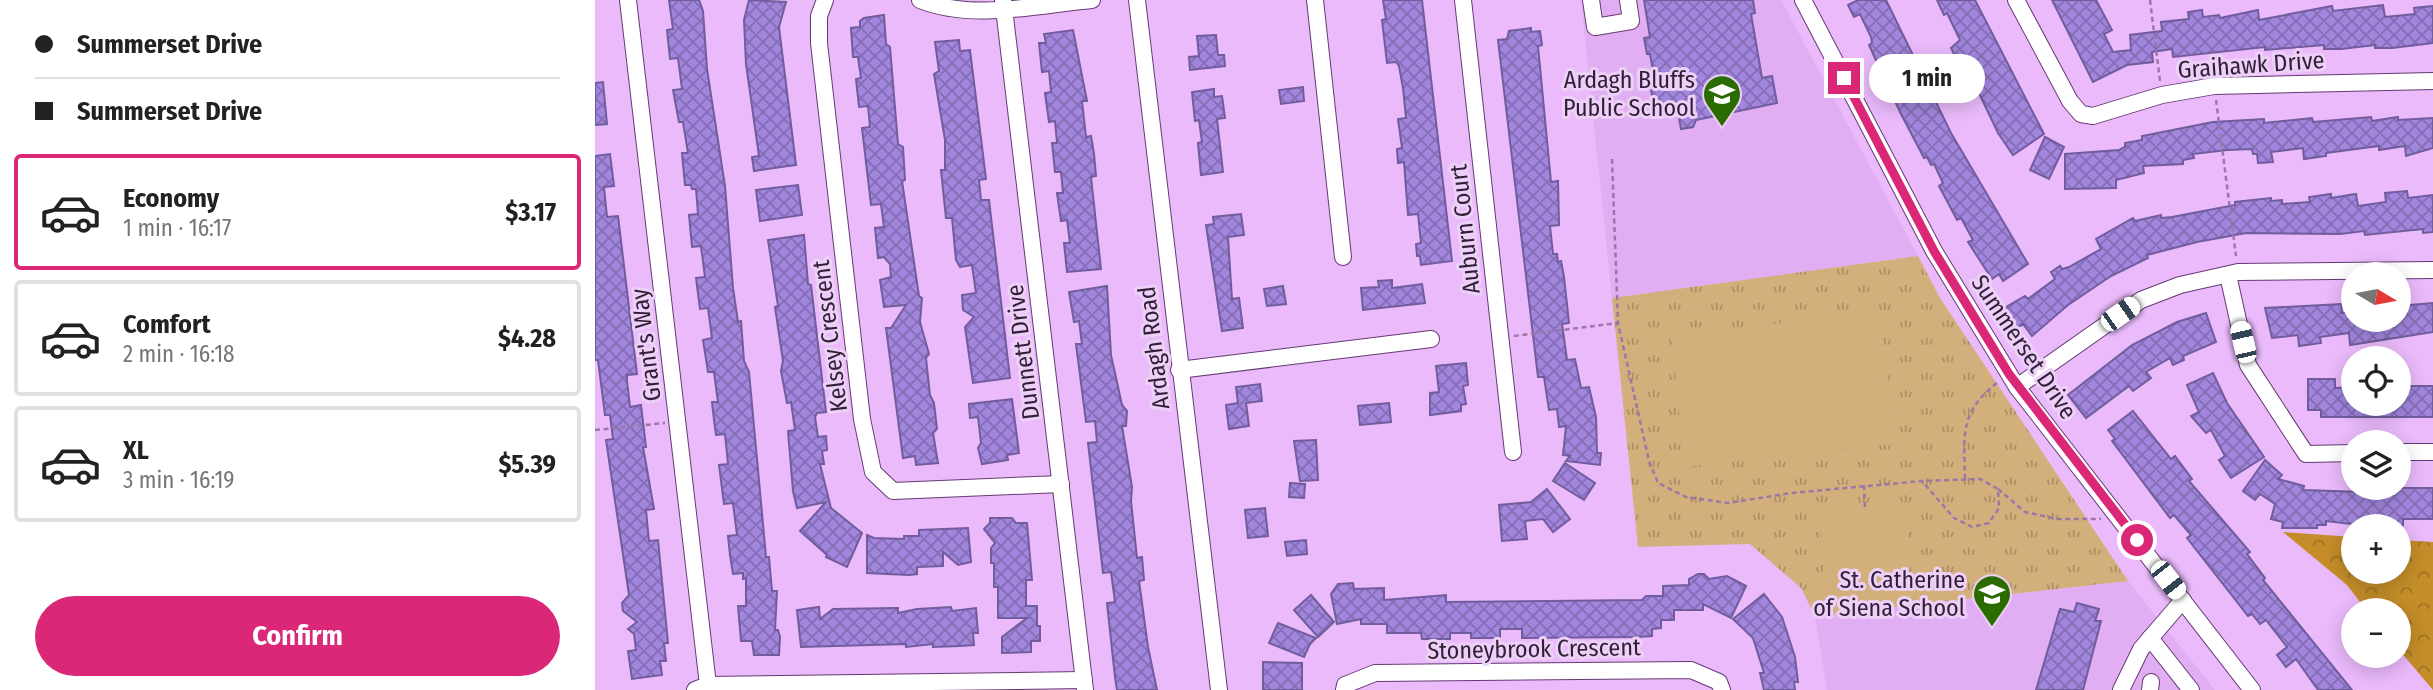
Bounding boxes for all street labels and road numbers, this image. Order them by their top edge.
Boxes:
street label: Graihawk Drive [2177,46,2325,84]
street label: Auburn Court [1444,163,1486,295]
street label: Kelsey Crescent [807,258,853,413]
street label: Summerset Drive [1966,270,2082,424]
street label: Dunnett Drive [1001,283,1045,421]
street label: Ardagh Road [1133,285,1175,411]
street label: Grant's Way [625,287,667,403]
street label: Stoneybrook Crescent [1427,633,1641,665]

